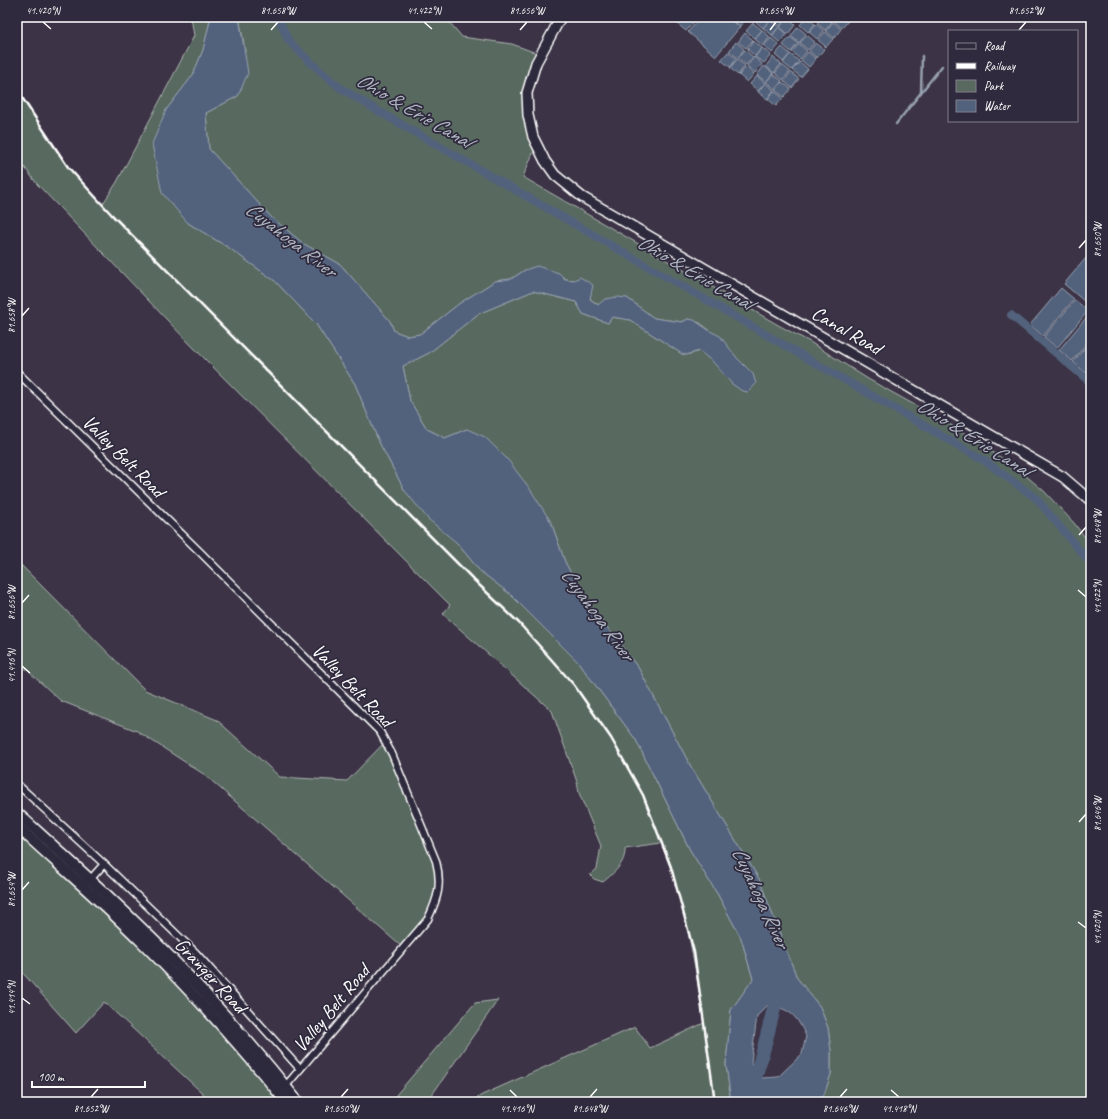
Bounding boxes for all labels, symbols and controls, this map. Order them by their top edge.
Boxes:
text: 41.420°N [26,4,62,17]
text: 81.658°W [261,4,297,17]
text: 41.422°N [407,4,443,17]
text: 81.656°W [510,4,546,17]
text: 81.654°W [759,4,795,17]
text: 81.652°W [1009,4,1045,17]
legend [948,30,1078,122]
text: Road [984,38,1006,54]
text: Railway [984,58,1016,74]
water label: Ohio & Erie Canal [352,66,482,157]
text: Park [984,78,1005,94]
text: Water [984,98,1012,114]
water label: Cuyahoga River [240,195,344,285]
text: 81.650°W [1091,221,1104,257]
water label: Ohio & Erie Canal [633,228,763,319]
text: 81.658°W [5,297,18,333]
street label: Canal Road [807,300,889,362]
water label: Ohio & Erie Canal [912,392,1041,486]
street label: Valley Belt Road [77,410,173,505]
text: 81.648°W [1091,508,1104,544]
water label: Cuyahoga River [556,563,642,668]
text: 41.422°N [1091,578,1104,614]
text: 81.656°W [5,584,18,620]
street label: Valley Belt Road [306,638,401,735]
text: 41.416°N [5,647,18,683]
text: 81.646°W [1091,795,1104,831]
water label: Cuyahoga River [726,842,797,955]
text: 81.654°W [5,871,18,907]
text: 41.420°N [1091,909,1104,945]
street label: Granger Road [169,932,254,1021]
street label: Valley Belt Road [287,957,377,1057]
text: 41.414°N [5,979,18,1015]
scale bar [32,1063,145,1089]
text: 100 m [38,1069,65,1085]
text: 81.652°W [74,1102,110,1115]
text: 81.650°W [324,1102,360,1115]
text: 41.416°N [500,1102,536,1115]
text: 81.648°W [573,1102,609,1115]
text: 81.646°W [823,1102,859,1115]
text: 41.418°N [882,1102,918,1115]

